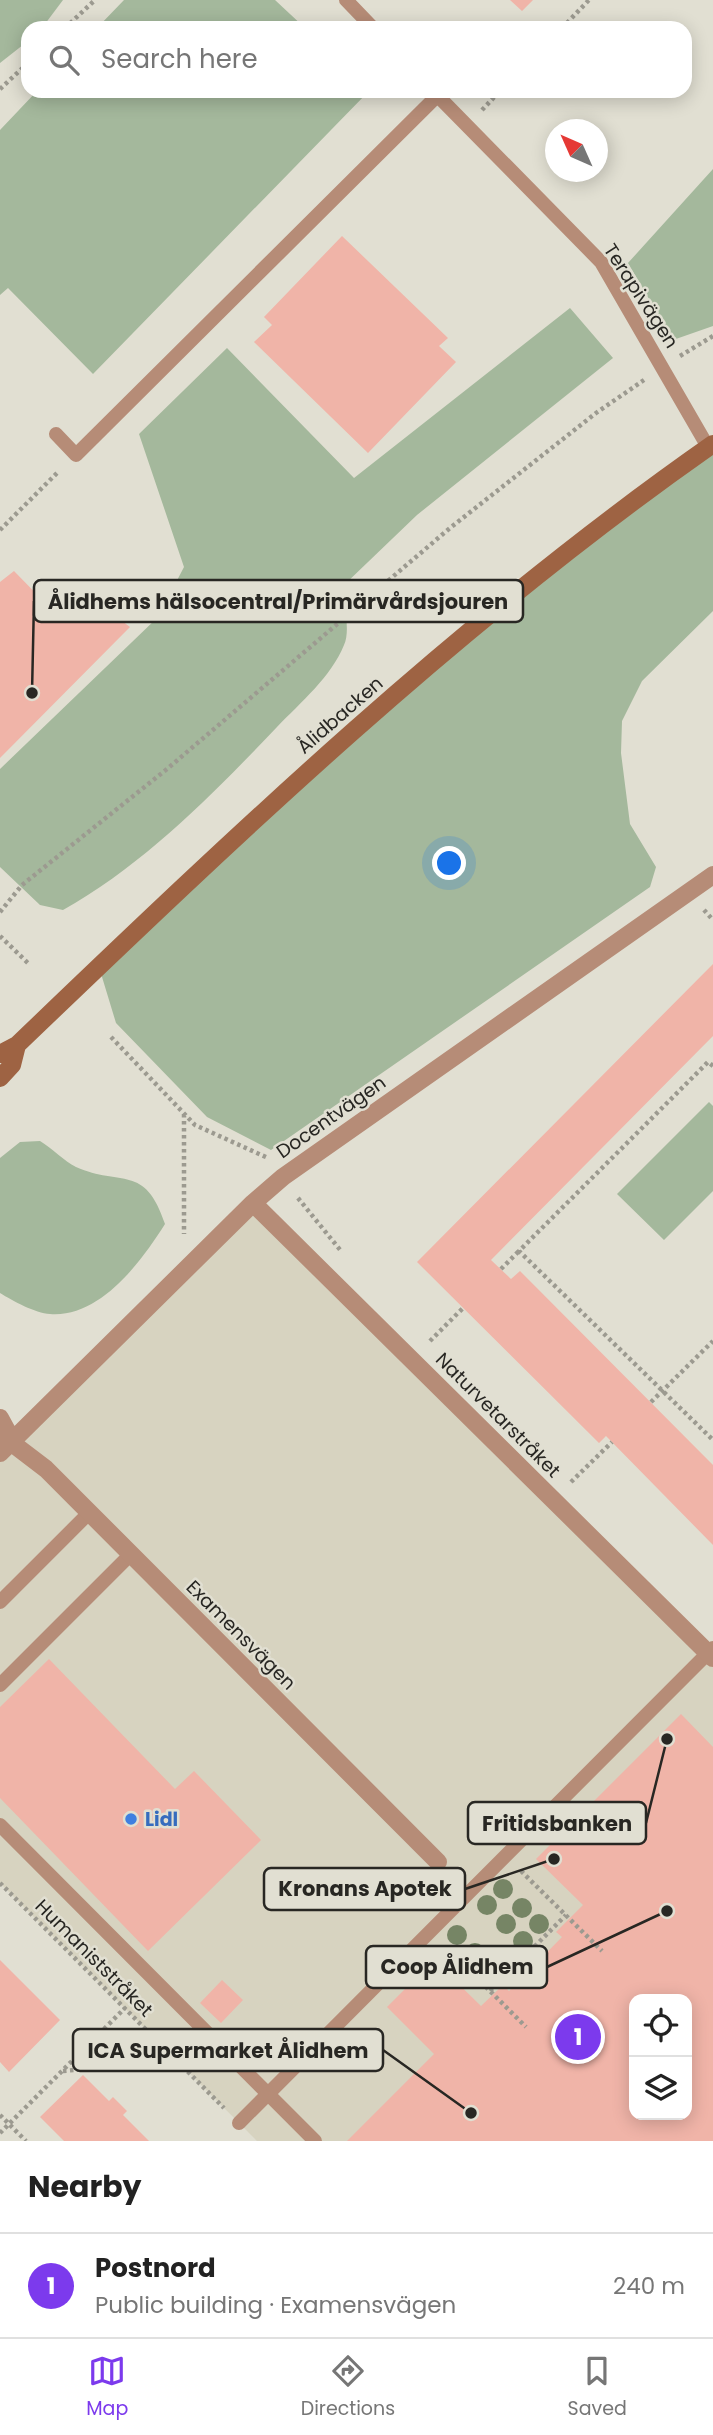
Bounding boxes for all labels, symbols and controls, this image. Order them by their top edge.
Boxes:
search box [21,21,692,98]
icon: search [45,41,83,79]
text: Search here [101,41,258,77]
north arrow [545,119,608,182]
street label: Terapivägen [597,238,685,354]
callout: Ålidhems hälsocentral/Primärvårdsjouren [34,580,523,622]
text: Ålidhems hälsocentral/Primärvårdsjouren [48,587,508,616]
street label: Ålidbacken [291,670,389,760]
your location [432,846,466,880]
street label: Docentvägen [271,1069,391,1165]
street label: Naturvetarstråket [429,1346,567,1484]
street label: Examensvägen [180,1574,302,1696]
callout: Fritidsbanken [468,1802,646,1844]
place label: Lidl [145,1806,178,1833]
text: Fritidsbanken [482,1809,632,1838]
marker: Lidl [123,1811,139,1827]
callout: Kronans Apotek [264,1868,465,1910]
text: Kronans Apotek [278,1874,452,1903]
street label: Humaniststråket [29,1893,159,2023]
callout: Coop Ålidhem [366,1946,547,1988]
text: Coop Ålidhem [381,1952,533,1981]
map controls [629,1994,692,2120]
button: locate [629,1994,692,2057]
pin: 1 [555,2011,601,2063]
callout: ICA Supermarket Ålidhem [73,2029,383,2071]
text: ICA Supermarket Ålidhem [87,2036,369,2065]
button: layers [629,2057,692,2120]
text: Nearby [28,2165,142,2208]
text: Postnord [95,2250,216,2286]
text: 1 [47,2270,55,2302]
text: 240 m [613,2270,685,2302]
text: Public building · Examensvägen [95,2289,456,2321]
tab: Map [86,2352,128,2423]
tab: Directions [301,2352,395,2423]
tab: Saved [568,2352,627,2423]

